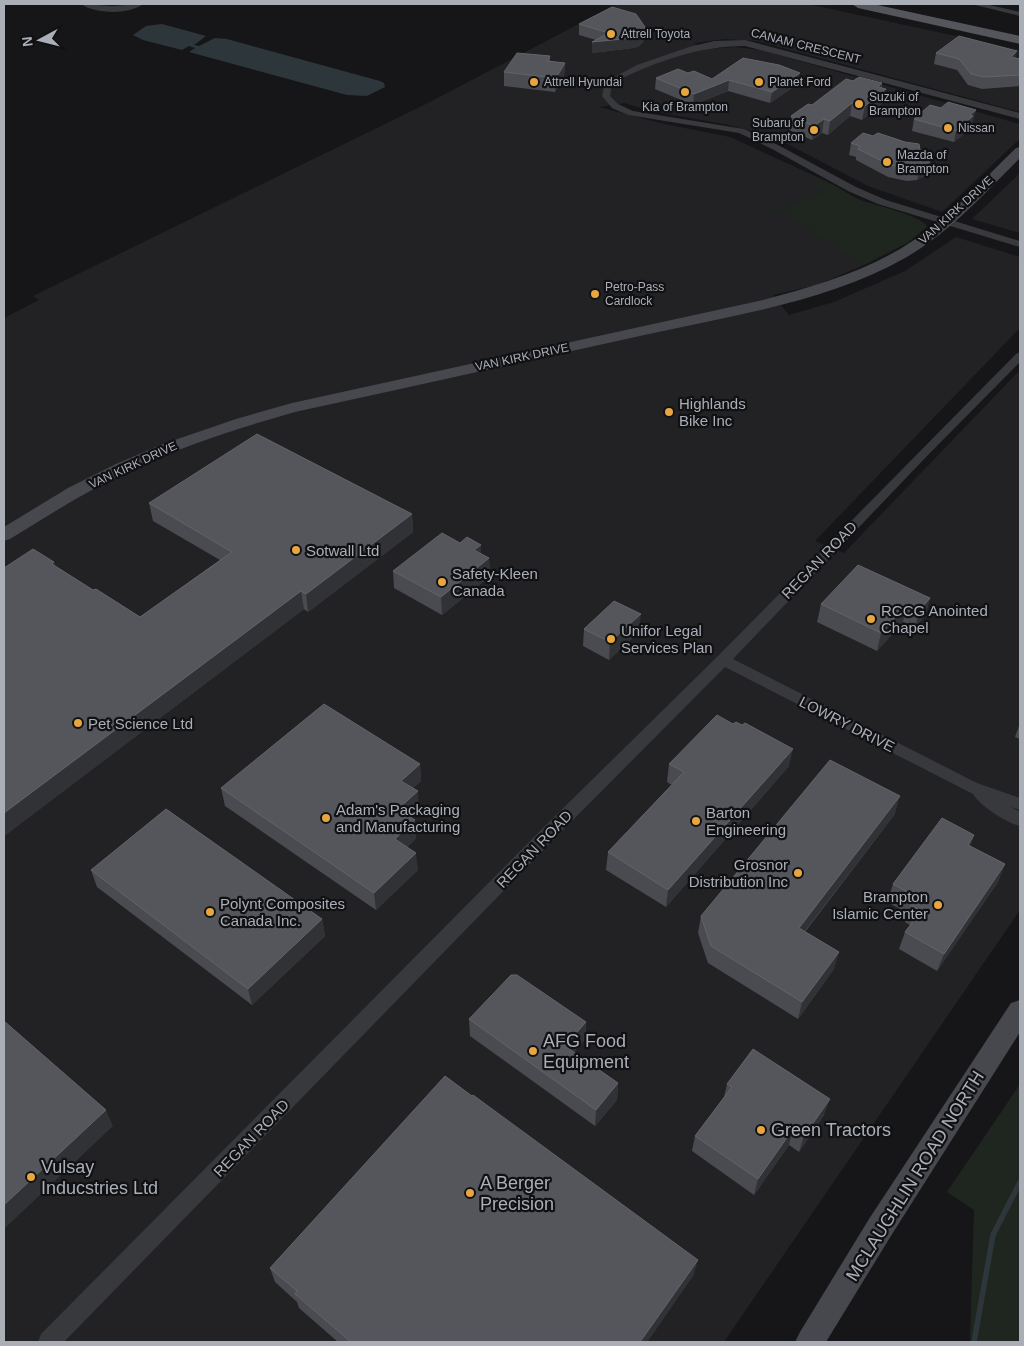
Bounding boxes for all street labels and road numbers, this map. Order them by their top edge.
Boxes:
street label: CANAM CRESCENT [750,26,863,67]
street label: VAN KIRK DRIVE [916,173,996,247]
street label: VAN KIRK DRIVE [474,340,570,374]
street label: VAN KIRK DRIVE [87,439,179,491]
street label: REGAN ROAD [778,518,860,602]
street label: LOWRY DRIVE [797,693,897,755]
street label: REGAN ROAD [493,807,575,891]
street label: MCLAUGHLIN ROAD NORTH [842,1067,988,1285]
street label: REGAN ROAD [210,1096,292,1180]

